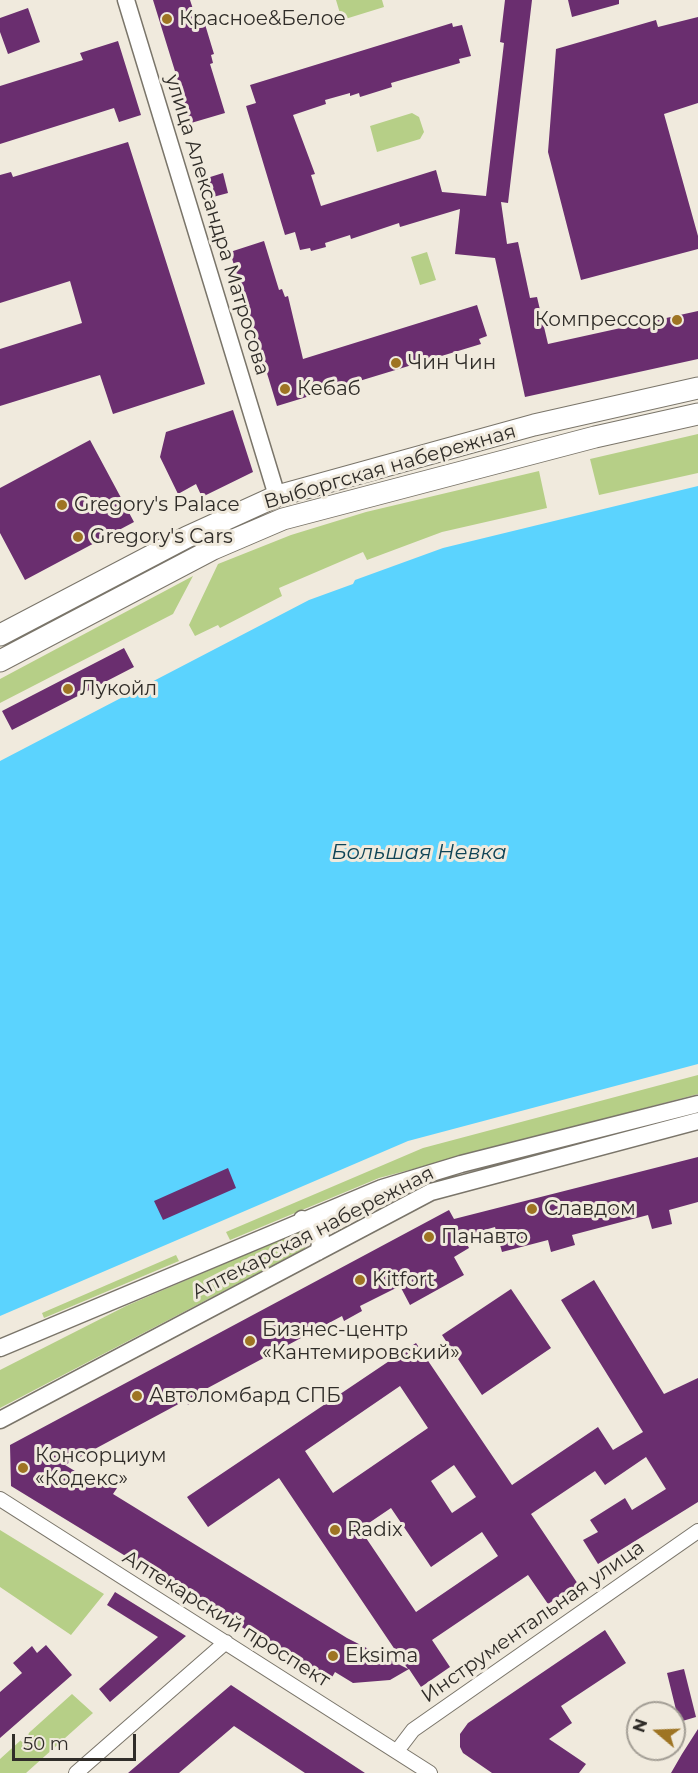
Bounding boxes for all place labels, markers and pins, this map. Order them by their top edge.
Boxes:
place label: Красное&Белое [179,7,346,31]
marker: Красное&Белое [160,12,174,26]
place label: Компрессор [535,308,665,332]
marker: Компрессор [670,313,684,327]
place label: Чин Чин [408,351,496,375]
marker: Чин Чин [389,356,403,370]
place label: Кебаб [297,377,361,401]
marker: Кебаб [278,382,292,396]
place label: Gregory's Palace [74,493,240,517]
marker: Gregory's Palace [55,498,69,512]
place label: Gregory's Cars [90,525,233,549]
marker: Gregory's Cars [71,530,85,544]
place label: Лукойл [80,677,157,701]
marker: Лукойл [61,682,75,696]
place label: Славдом [544,1197,636,1221]
marker: Славдом [525,1202,539,1216]
place label: Панавто [441,1225,528,1249]
marker: Панавто [422,1230,436,1244]
place label: Kitfort [372,1268,435,1292]
marker: Kitfort [353,1273,367,1287]
place label: Бизнес-центр «Кантемировский» [262,1318,460,1365]
marker: Бизнес-центр «Кантемировский» [243,1334,257,1348]
place label: Автоломбард СПБ [149,1384,341,1408]
marker: Автоломбард СПБ [130,1389,144,1403]
place label: Консорциум «Кодекс» [35,1444,167,1491]
marker: Консорциум «Кодекс» [16,1461,30,1475]
place label: Radix [347,1518,403,1542]
marker: Radix [328,1523,342,1537]
place label: Eksima [345,1644,418,1668]
marker: Eksima [326,1649,340,1663]

